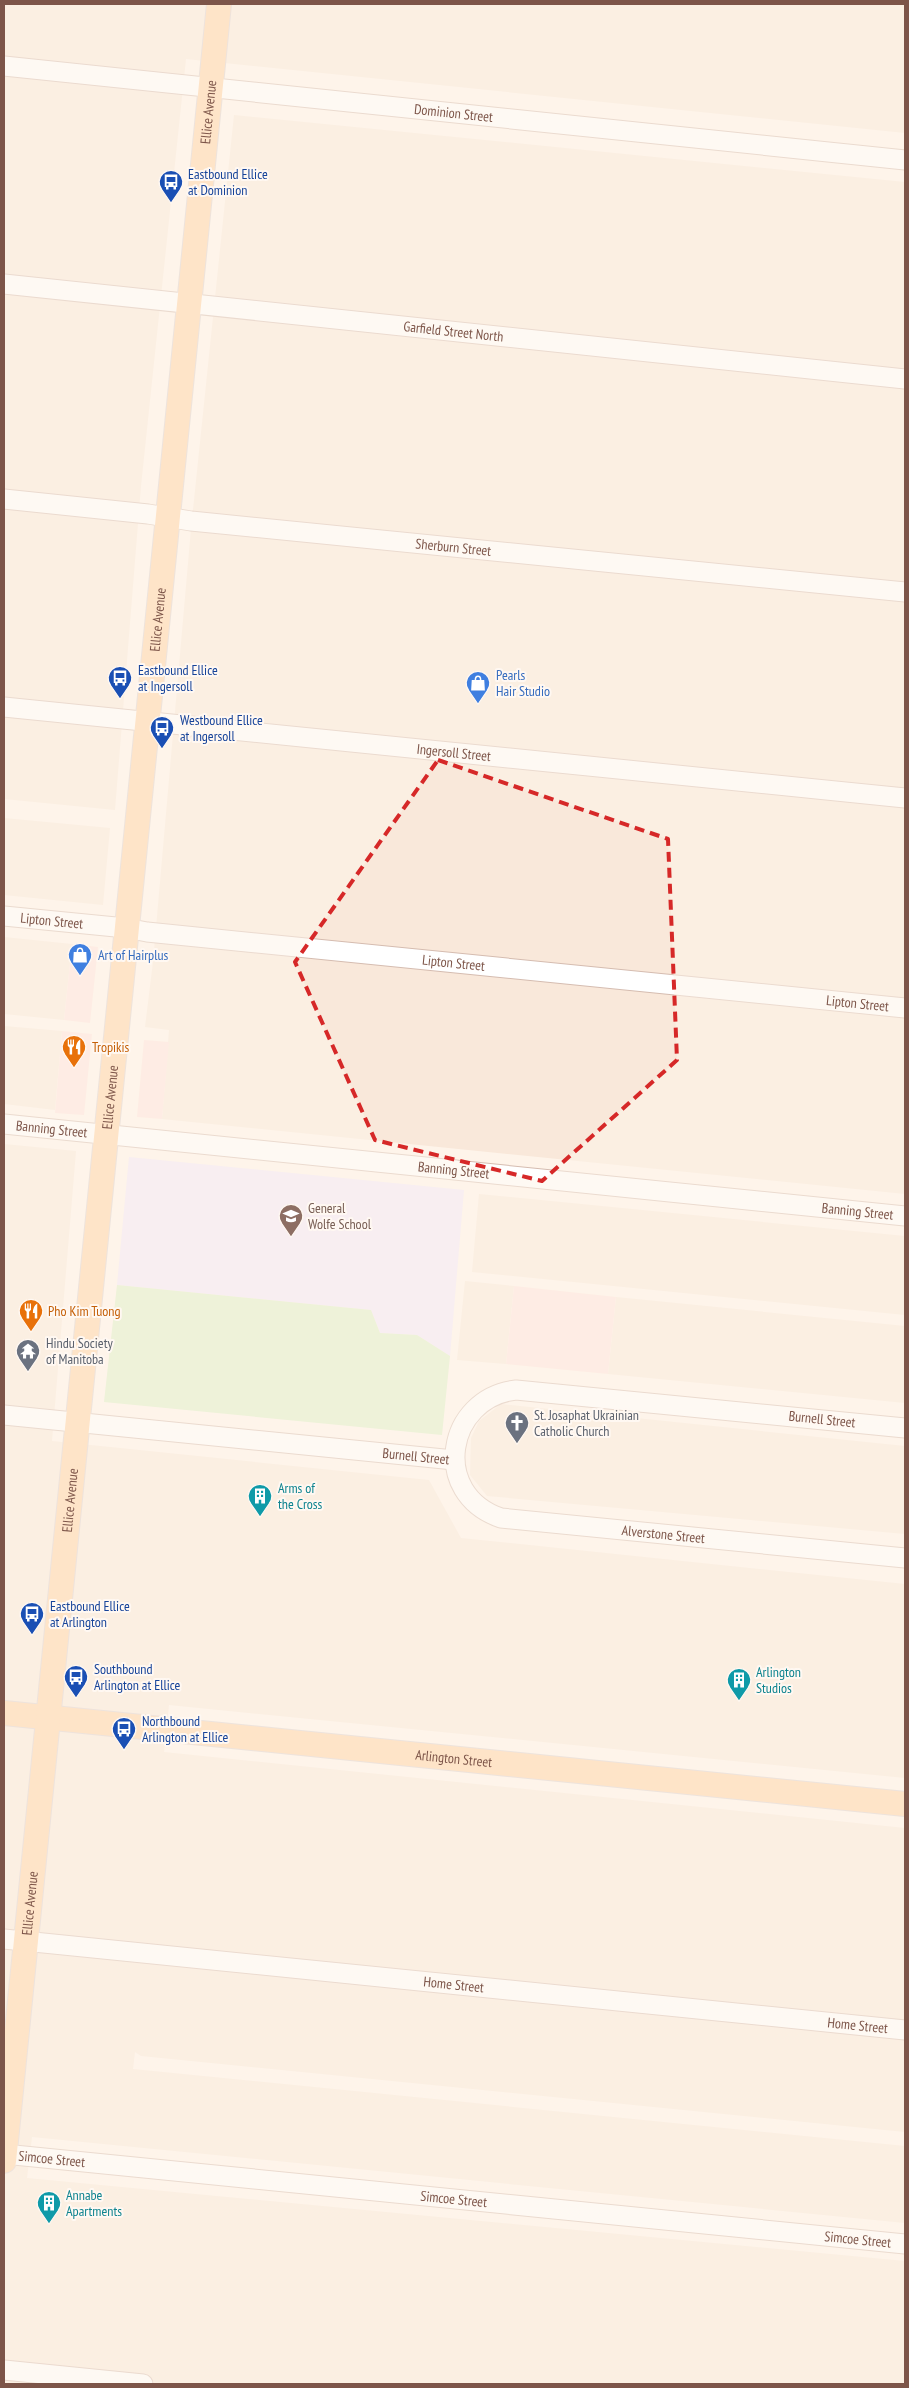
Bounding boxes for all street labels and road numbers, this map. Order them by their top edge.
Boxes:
street label: Ellice Avenue [196,79,220,145]
street label: Dominion Street [413,100,494,126]
street label: Garfield Street North [403,317,504,346]
street label: Sherburn Street [415,534,492,560]
street label: Ellice Avenue [145,587,170,652]
street label: Ingersoll Street [416,740,492,765]
street label: Lipton Street [20,909,84,933]
street label: Lipton Street [421,951,486,975]
street label: Lipton Street [825,991,890,1015]
street label: Ellice Avenue [98,1064,122,1130]
street label: Banning Street [15,1116,89,1141]
street label: Banning Street [417,1157,490,1183]
street label: Banning Street [821,1199,894,1224]
street label: Burnell Street [788,1407,856,1431]
street label: Burnell Street [382,1444,450,1468]
street label: Ellice Avenue [58,1467,82,1533]
street label: Alverstone Street [621,1521,706,1547]
street label: Arlington Street [415,1746,493,1771]
street label: Ellice Avenue [18,1870,42,1936]
street label: Home Street [423,1972,485,1996]
street label: Home Street [827,2013,889,2037]
street label: Simcoe Street [18,2146,86,2171]
street label: Simcoe Street [420,2187,488,2211]
street label: Simcoe Street [824,2227,892,2252]

